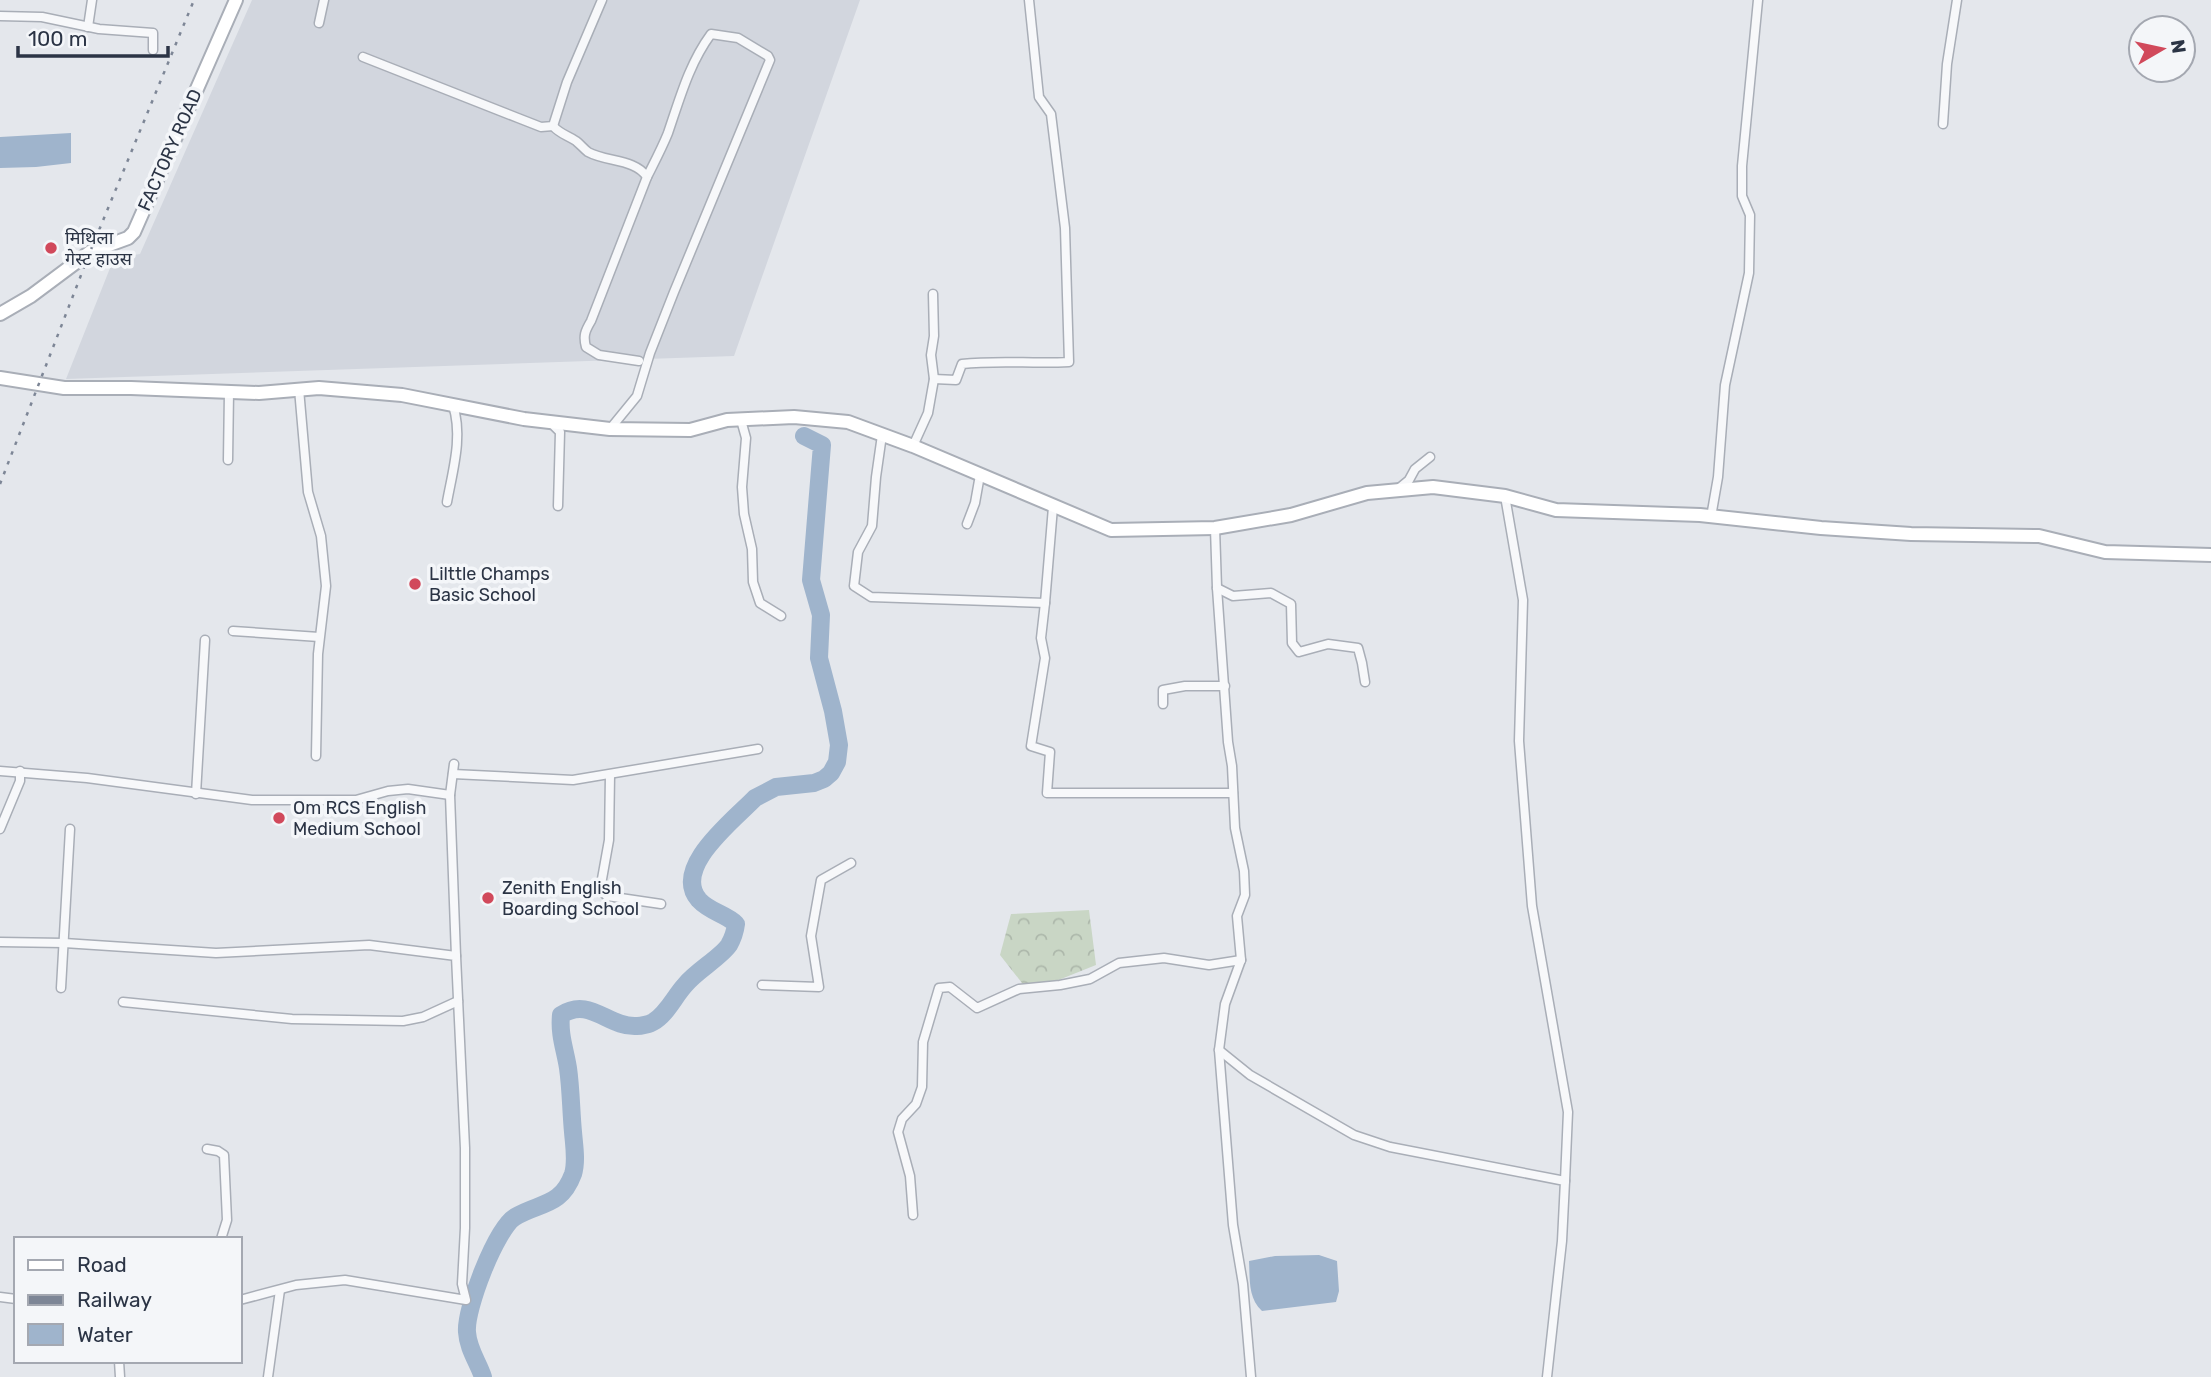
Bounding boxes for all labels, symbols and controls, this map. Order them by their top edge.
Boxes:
scale bar [18,14,168,58]
north arrow [2127,14,2197,84]
text: 100 m [28,26,87,51]
text: N [2166,38,2191,55]
street label: FACTORY ROAD [133,86,207,214]
place label: मिथिला गेस्ट हाउस [65,227,133,270]
marker: मिथिला गेस्ट हाउस [43,240,59,256]
place label: Lilttle Champs Basic School [429,563,550,606]
marker: Lilttle Champs Basic School [407,576,423,592]
place label: Om RCS English Medium School [293,797,426,840]
marker: Om RCS English Medium School [271,810,287,826]
place label: Zenith English Boarding School [502,877,639,920]
marker: Zenith English Boarding School [480,890,496,906]
legend [14,1237,242,1363]
text: Road [77,1252,127,1277]
text: Railway [77,1287,152,1312]
text: Water [77,1322,133,1347]

